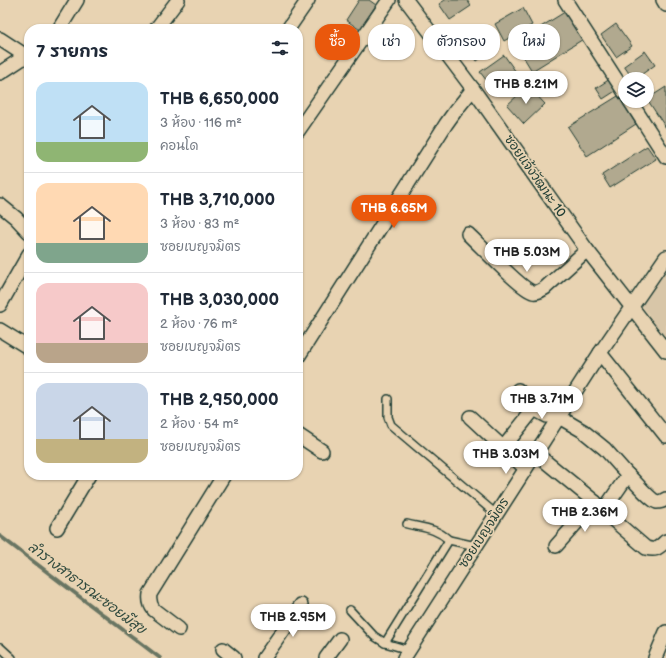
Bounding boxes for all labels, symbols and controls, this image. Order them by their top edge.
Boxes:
chip: ซื้อ [315,24,360,60]
chip: เช่า [368,24,415,60]
chip: ตัวกรอง [423,24,500,60]
chip: ใหม่ [508,24,560,60]
icon: filters [269,37,291,59]
text: 7 รายการ [36,42,108,62]
pin: THB 8.21M [480,71,572,105]
map controls [618,72,654,108]
button: layers [618,72,654,108]
text: THB 8.21M [494,76,558,92]
text: THB 6,650,000 [160,89,279,109]
icon: home [68,98,116,146]
text: 3 ห้อง · 116 m² [160,115,242,131]
street label: ซอยแจ้งวัฒนะ 10 [501,131,570,220]
text: คอนโด [160,138,198,154]
text: THB 3,710,000 [160,190,275,210]
pin: THB 6.65M [348,195,440,229]
icon: home [68,199,116,247]
text: THB 6.65M [360,200,428,216]
text: 3 ห้อง · 83 m² [160,216,239,232]
text: ซอยเบญจมิตร [160,239,241,255]
pin: THB 5.03M [481,239,573,273]
text: THB 5.03M [494,244,560,260]
text: THB 3,030,000 [160,290,279,310]
icon: home [68,299,116,347]
text: 2 ห้อง · 76 m² [160,316,238,332]
text: ซอยเบญจมิตร [160,339,241,355]
pin: THB 3.71M [496,386,588,420]
text: THB 2,950,000 [160,390,279,410]
text: THB 3.71M [510,391,574,407]
icon: home [68,399,116,447]
text: 2 ห้อง · 54 m² [160,416,239,432]
text: ซอยเบญจมิตร [160,439,241,455]
pin: THB 3.03M [460,441,552,475]
text: THB 3.03M [472,446,540,462]
street label: ซอยเบญจมิตร [455,495,513,571]
pin: THB 2.36M [539,499,631,533]
text: THB 2.36M [551,504,619,520]
water label: ลำรางสาธารณะซอยมีสุข [24,537,151,641]
pin: THB 2.95M [247,604,339,638]
text: THB 2.95M [260,609,326,625]

